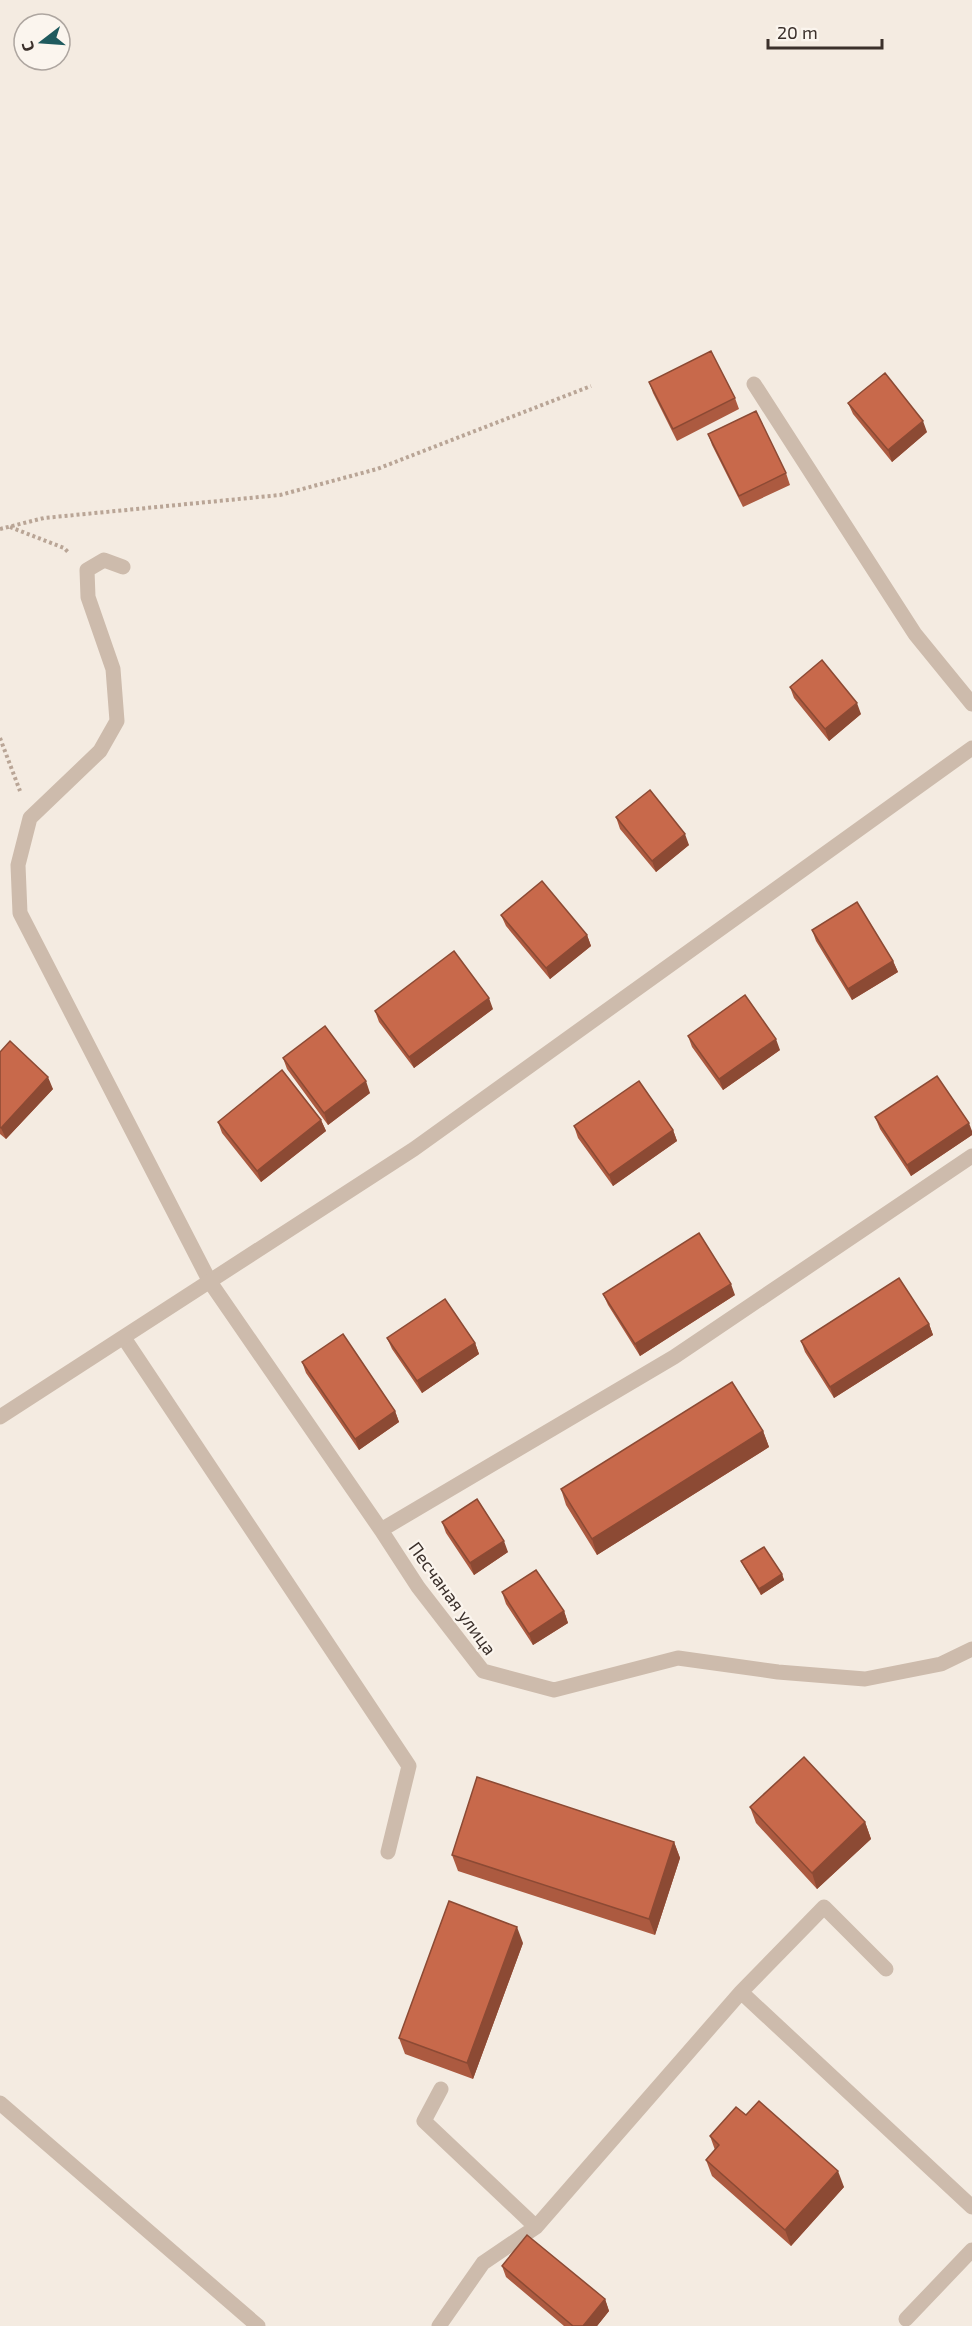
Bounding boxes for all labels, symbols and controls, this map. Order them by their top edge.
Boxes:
north arrow [12,12,72,72]
scale bar [768,12,882,50]
text: 20 m [777,21,818,43]
text: С [17,39,38,54]
street label: Песчаная улица [405,1537,501,1659]

